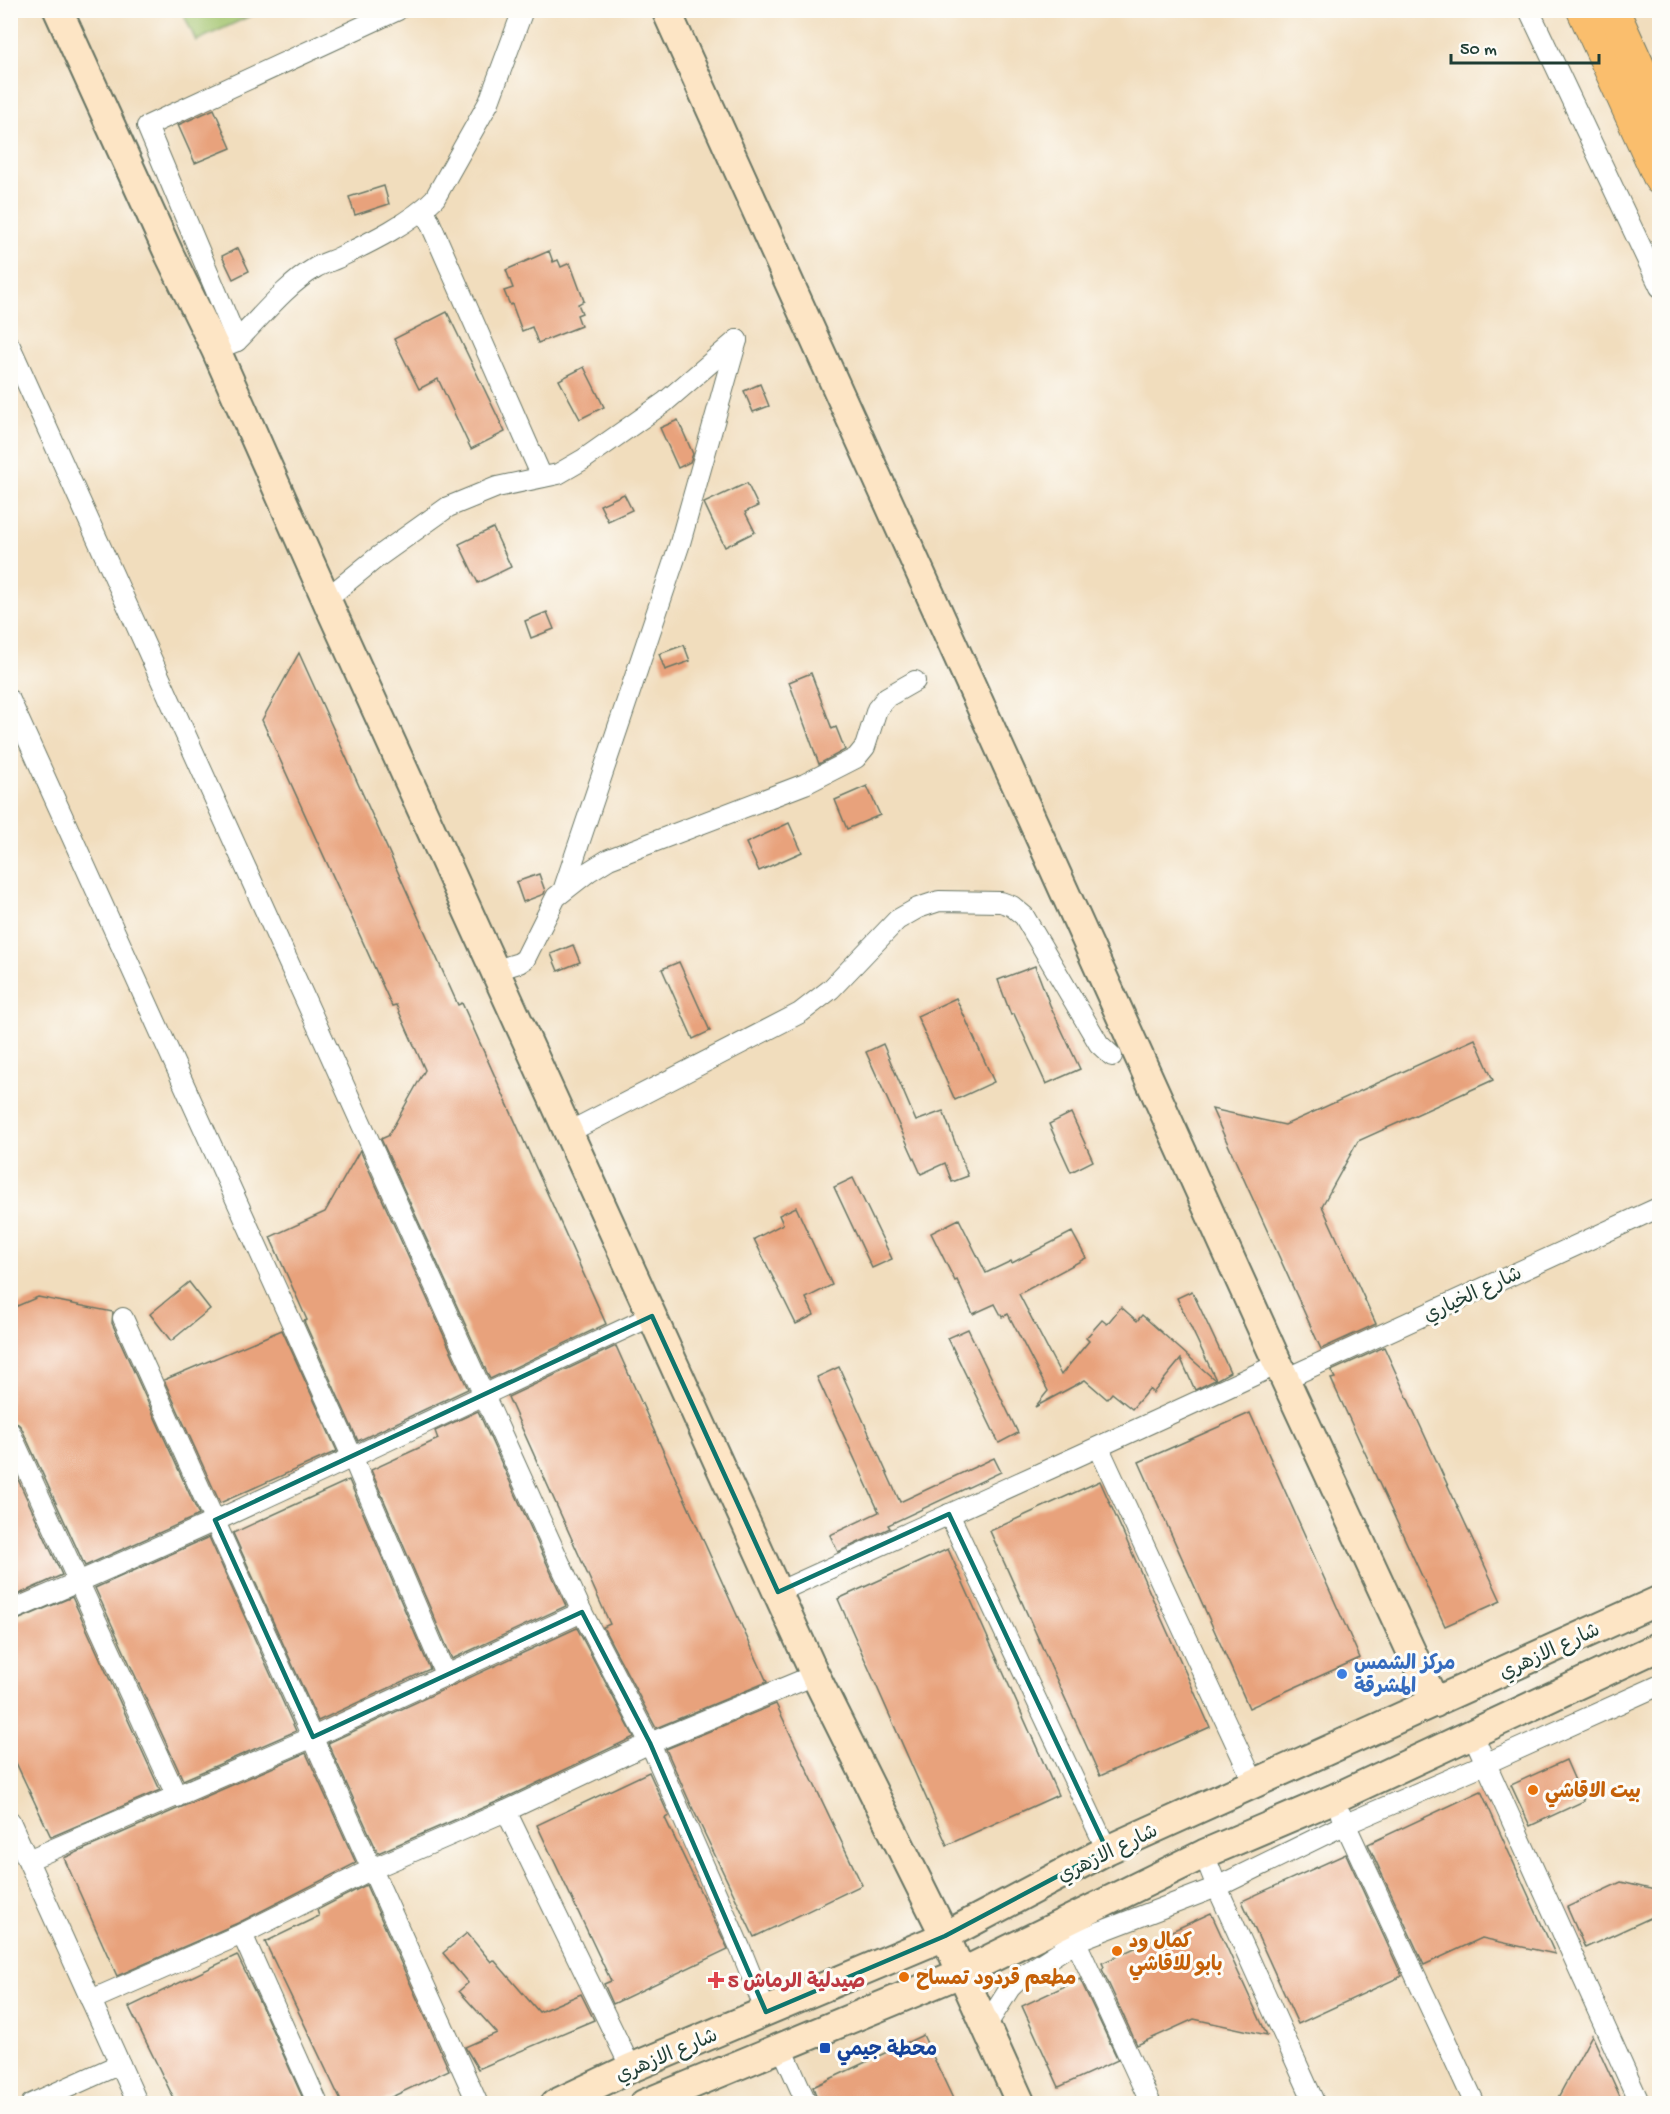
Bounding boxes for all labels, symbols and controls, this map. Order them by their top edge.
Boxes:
scale bar [1451,27,1600,65]
text: 50 m [1460,40,1497,61]
street label: شارع الخياري [1420,1262,1526,1329]
street label: شارع الازهري [1496,1619,1605,1687]
place label: مركز الشمس المشرقة [1354,1653,1455,1700]
marker: مركز الشمس المشرقة [1335,1667,1349,1681]
place label: بيت الاقاشي [1545,1780,1641,1808]
marker: بيت الاقاشي [1526,1783,1540,1797]
street label: شارع الازهري [1054,1820,1162,1889]
place label: كمال ود بابو للاقاشي [1129,1931,1222,1981]
marker: كمال ود بابو للاقاشي [1110,1944,1124,1958]
place label: مطعم قردود تمساح [916,1967,1076,1992]
marker: مطعم قردود تمساح [897,1970,911,1984]
place label: صيدلية الرماش 5 [728,1971,865,1995]
marker: صيدلية الرماش 5 [709,1973,723,1987]
street label: شارع الازهري [613,2025,722,2089]
place label: محطة جيمي [837,2039,937,2066]
marker: محطة جيمي [818,2041,832,2055]

